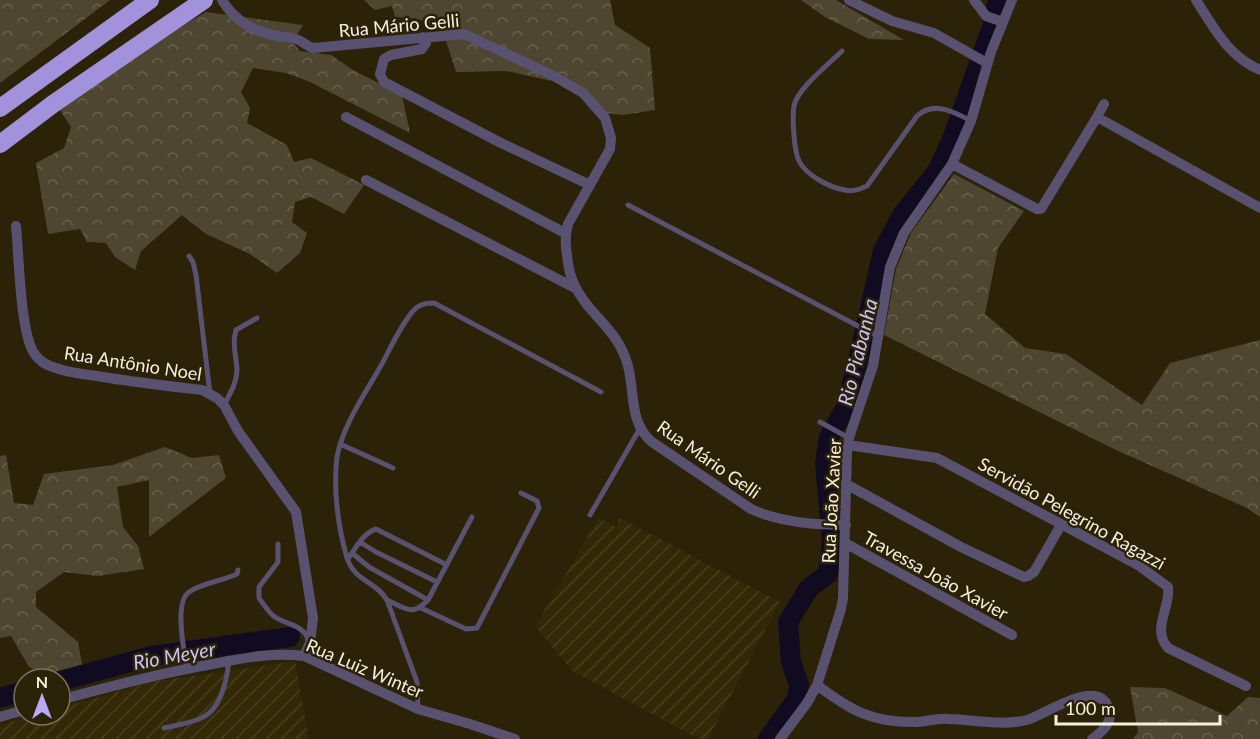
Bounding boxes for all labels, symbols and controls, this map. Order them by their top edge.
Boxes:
street label: Rua Mário Gelli [338,9,460,41]
water label: Rio Piabanha [832,296,882,408]
street label: Rua Antônio Noel [63,341,203,385]
street label: Rua Mário Gelli [653,415,765,503]
street label: Rua João Xavier [817,437,845,564]
street label: Servidão Pelegrino Ragazzi [974,452,1170,574]
street label: Travessa João Xavier [860,526,1013,624]
street label: Rua Luiz Winter [303,633,427,703]
water label: Rio Meyer [131,636,218,674]
north arrow [12,667,72,727]
text: N [36,672,48,691]
scale bar [1056,688,1220,726]
text: 100 m [1065,697,1116,719]

